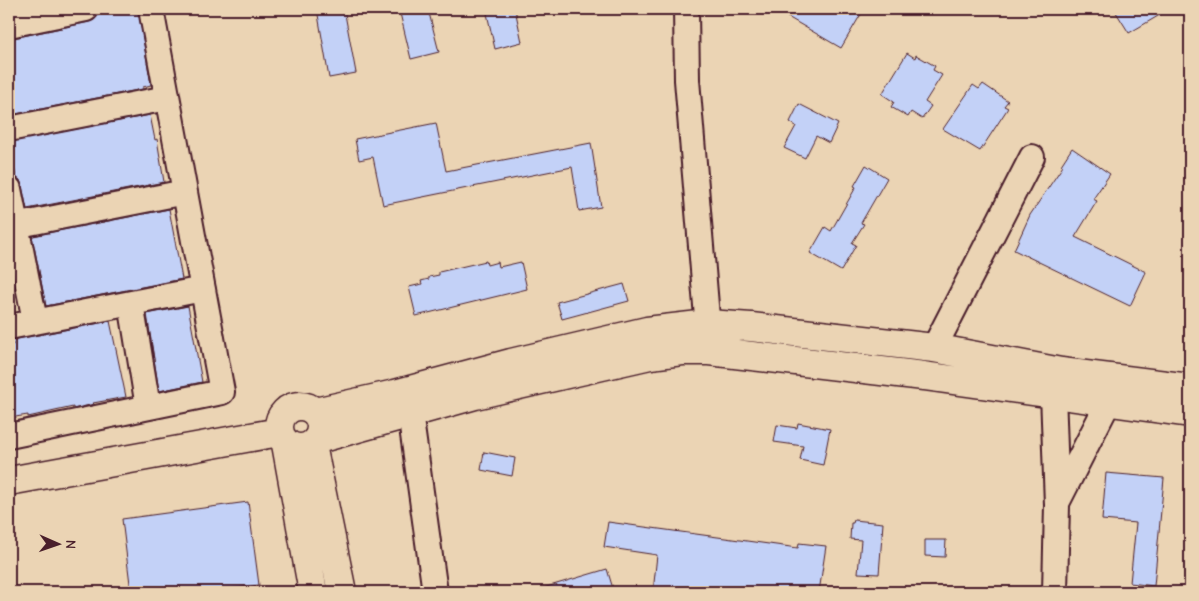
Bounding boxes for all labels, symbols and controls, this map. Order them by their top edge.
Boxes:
north arrow [32,518,82,568]
text: N [62,540,79,549]

